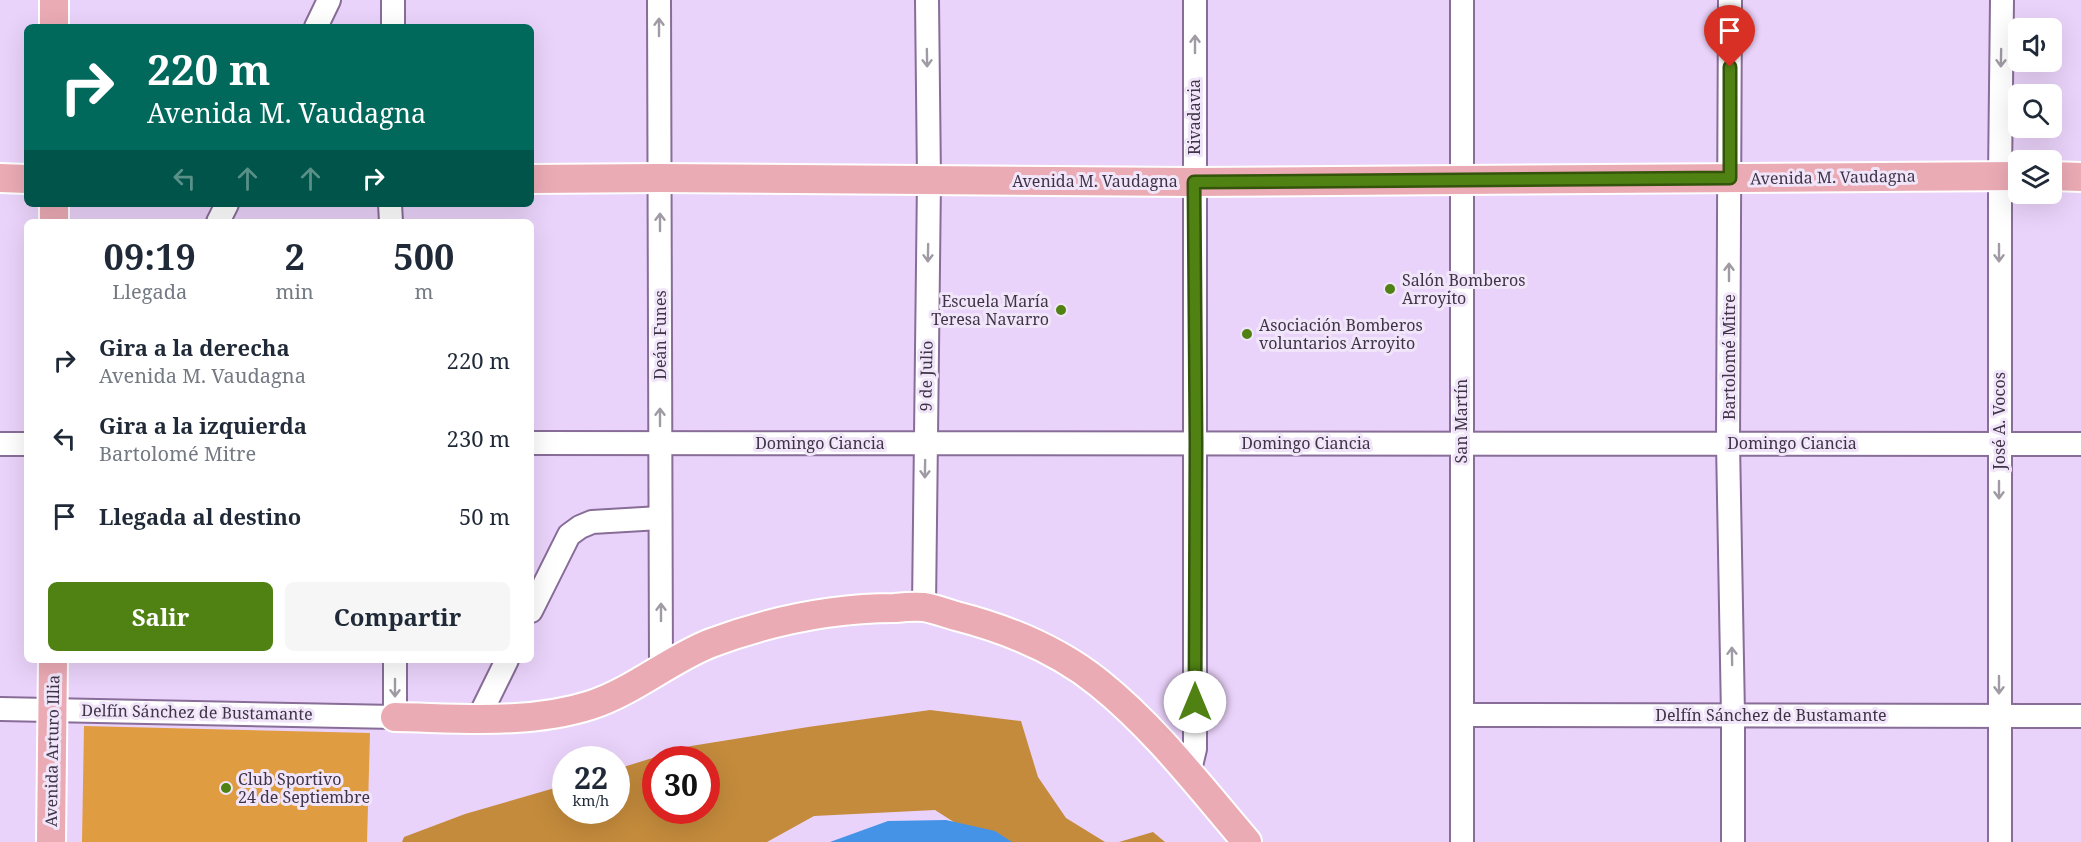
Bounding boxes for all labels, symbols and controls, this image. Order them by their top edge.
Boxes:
pin [1704,5,1755,67]
icon: arrive [1713,14,1746,47]
one-way arrow [653,17,665,37]
map controls [2008,18,2062,204]
button: sound [2008,18,2062,72]
one-way arrow [1189,35,1201,55]
text: 220 m [147,40,271,97]
icon: right [48,48,126,126]
one-way arrow [921,48,933,68]
one-way arrow [1995,48,2007,68]
street label: Rivadavia [1183,79,1205,155]
button: search [2008,84,2062,138]
text: Avenida M. Vaudagna [147,94,426,131]
button: layers [2008,150,2062,204]
icon: left [168,162,201,195]
icon: ahead [231,162,264,195]
icon: ahead [294,162,327,195]
icon: right [357,162,390,195]
street label: Avenida M. Vaudagna [1750,165,1916,189]
street label: Avenida M. Vaudagna [1012,170,1178,192]
one-way arrow [654,212,665,232]
text: 09:19 [104,232,196,281]
text: 2 [284,232,305,281]
text: 500 [393,232,454,281]
one-way arrow [922,243,934,263]
one-way arrow [1993,243,2005,263]
one-way arrow [1723,263,1735,283]
place label: Salón Bomberos Arroyito [1402,269,1526,309]
text: Llegada [112,278,187,305]
text: min [276,278,314,305]
text: m [414,278,433,305]
marker: Salón Bomberos Arroyito [1383,282,1397,296]
street label: Deán Funes [649,290,671,380]
place label: Escuela María Teresa Navarro [931,290,1049,330]
street label: Bartolomé Mitre [1718,294,1740,420]
marker: Escuela María Teresa Navarro [1054,303,1068,317]
place label: Asociación Bomberos voluntarios Arroyito [1259,314,1423,354]
marker: Asociación Bomberos voluntarios Arroyito [1240,327,1254,341]
text: Gira a la derecha [99,332,290,362]
street label: 9 de Julio [914,340,938,412]
icon: right [48,344,81,377]
text: 220 m [447,345,510,375]
text: Avenida M. Vaudagna [99,362,306,389]
street label: José A. Vocos [1988,372,2010,471]
street label: San Martín [1450,379,1472,463]
one-way arrow [654,407,666,427]
text: Gira a la izquierda [99,410,307,440]
icon: left [48,422,81,455]
text: 230 m [447,423,510,453]
street label: Domingo Ciancia [755,432,885,454]
street label: Domingo Ciancia [1241,432,1371,454]
street label: Domingo Ciancia [1727,432,1857,454]
text: Bartolomé Mitre [99,440,256,467]
one-way arrow [919,459,931,479]
one-way arrow [1993,480,2005,500]
icon: arrive [48,500,81,533]
text: Llegada al destino [99,501,301,531]
text: 50 m [459,501,510,531]
button: Salir [48,582,273,651]
button: Compartir [285,582,510,651]
one-way arrow [655,602,667,622]
one-way arrow [1726,647,1738,667]
position arrow [1163,670,1227,734]
street label: Avenida Arturo Illia [40,675,64,827]
one-way arrow [1993,675,2005,695]
one-way arrow [389,678,401,698]
street label: Delfín Sánchez de Bustamante [81,699,313,725]
street label: Delfín Sánchez de Bustamante [1655,704,1887,726]
speed limit sign: 30 [642,746,720,824]
text: 22 [574,757,608,798]
place label: Club Sportivo 24 de Septiembre [238,768,370,808]
marker: Club Sportivo 24 de Septiembre [219,781,233,795]
text: km/h [573,790,609,810]

